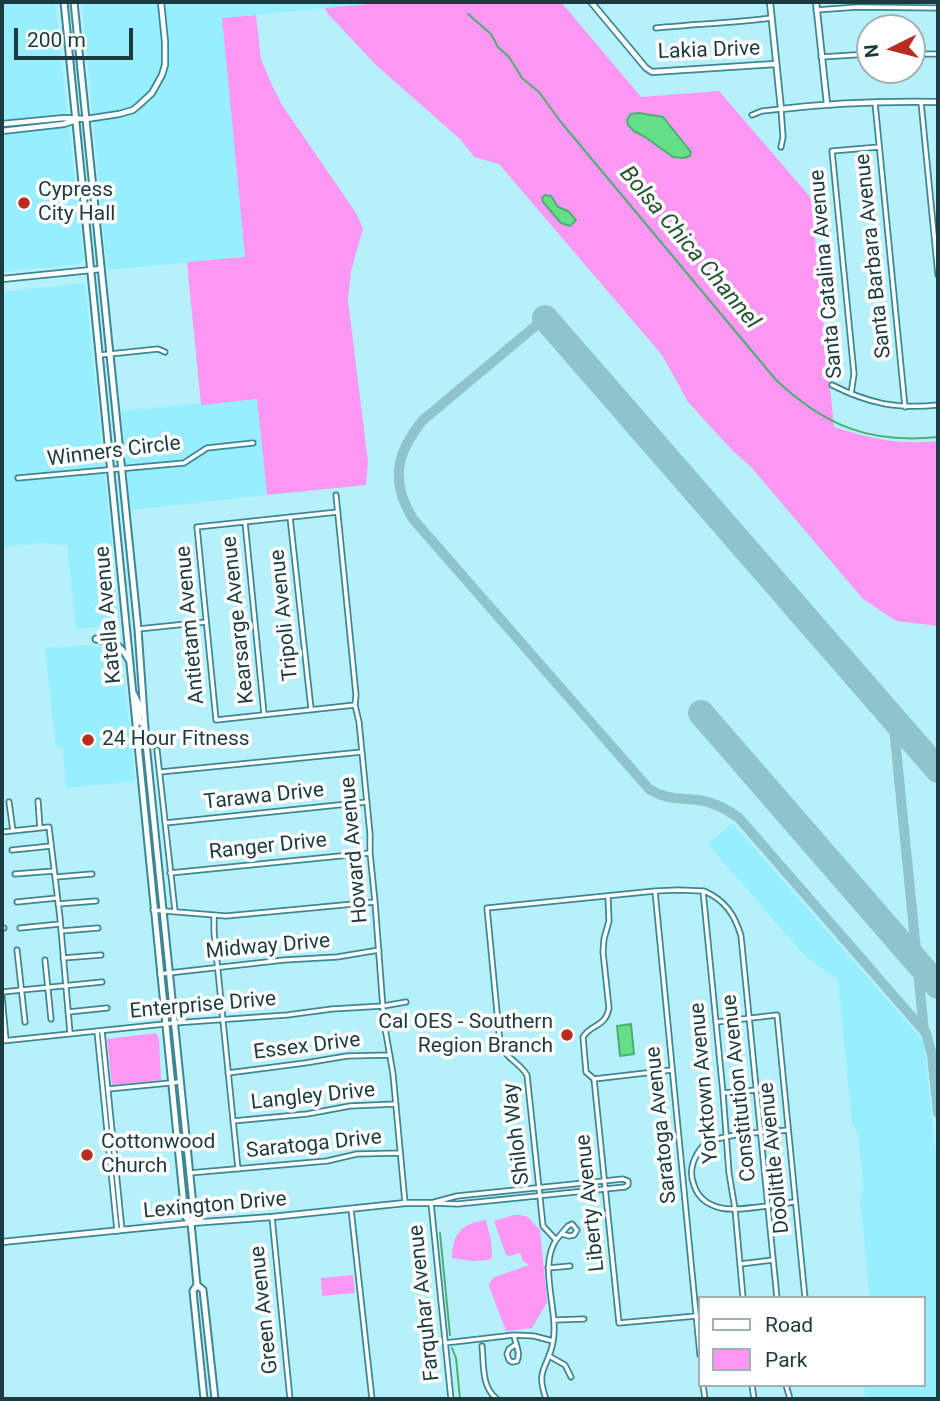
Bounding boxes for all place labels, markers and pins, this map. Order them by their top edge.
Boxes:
place label: Cypress City Hall [38,178,115,228]
marker: Cypress City Hall [16,195,32,211]
place label: 24 Hour Fitness [102,727,250,753]
marker: 24 Hour Fitness [80,732,96,748]
place label: Cal OES - Southern Region Branch [378,1010,553,1060]
marker: Cal OES - Southern Region Branch [559,1027,575,1043]
place label: Cottonwood Church [101,1130,215,1180]
marker: Cottonwood Church [79,1147,95,1163]

